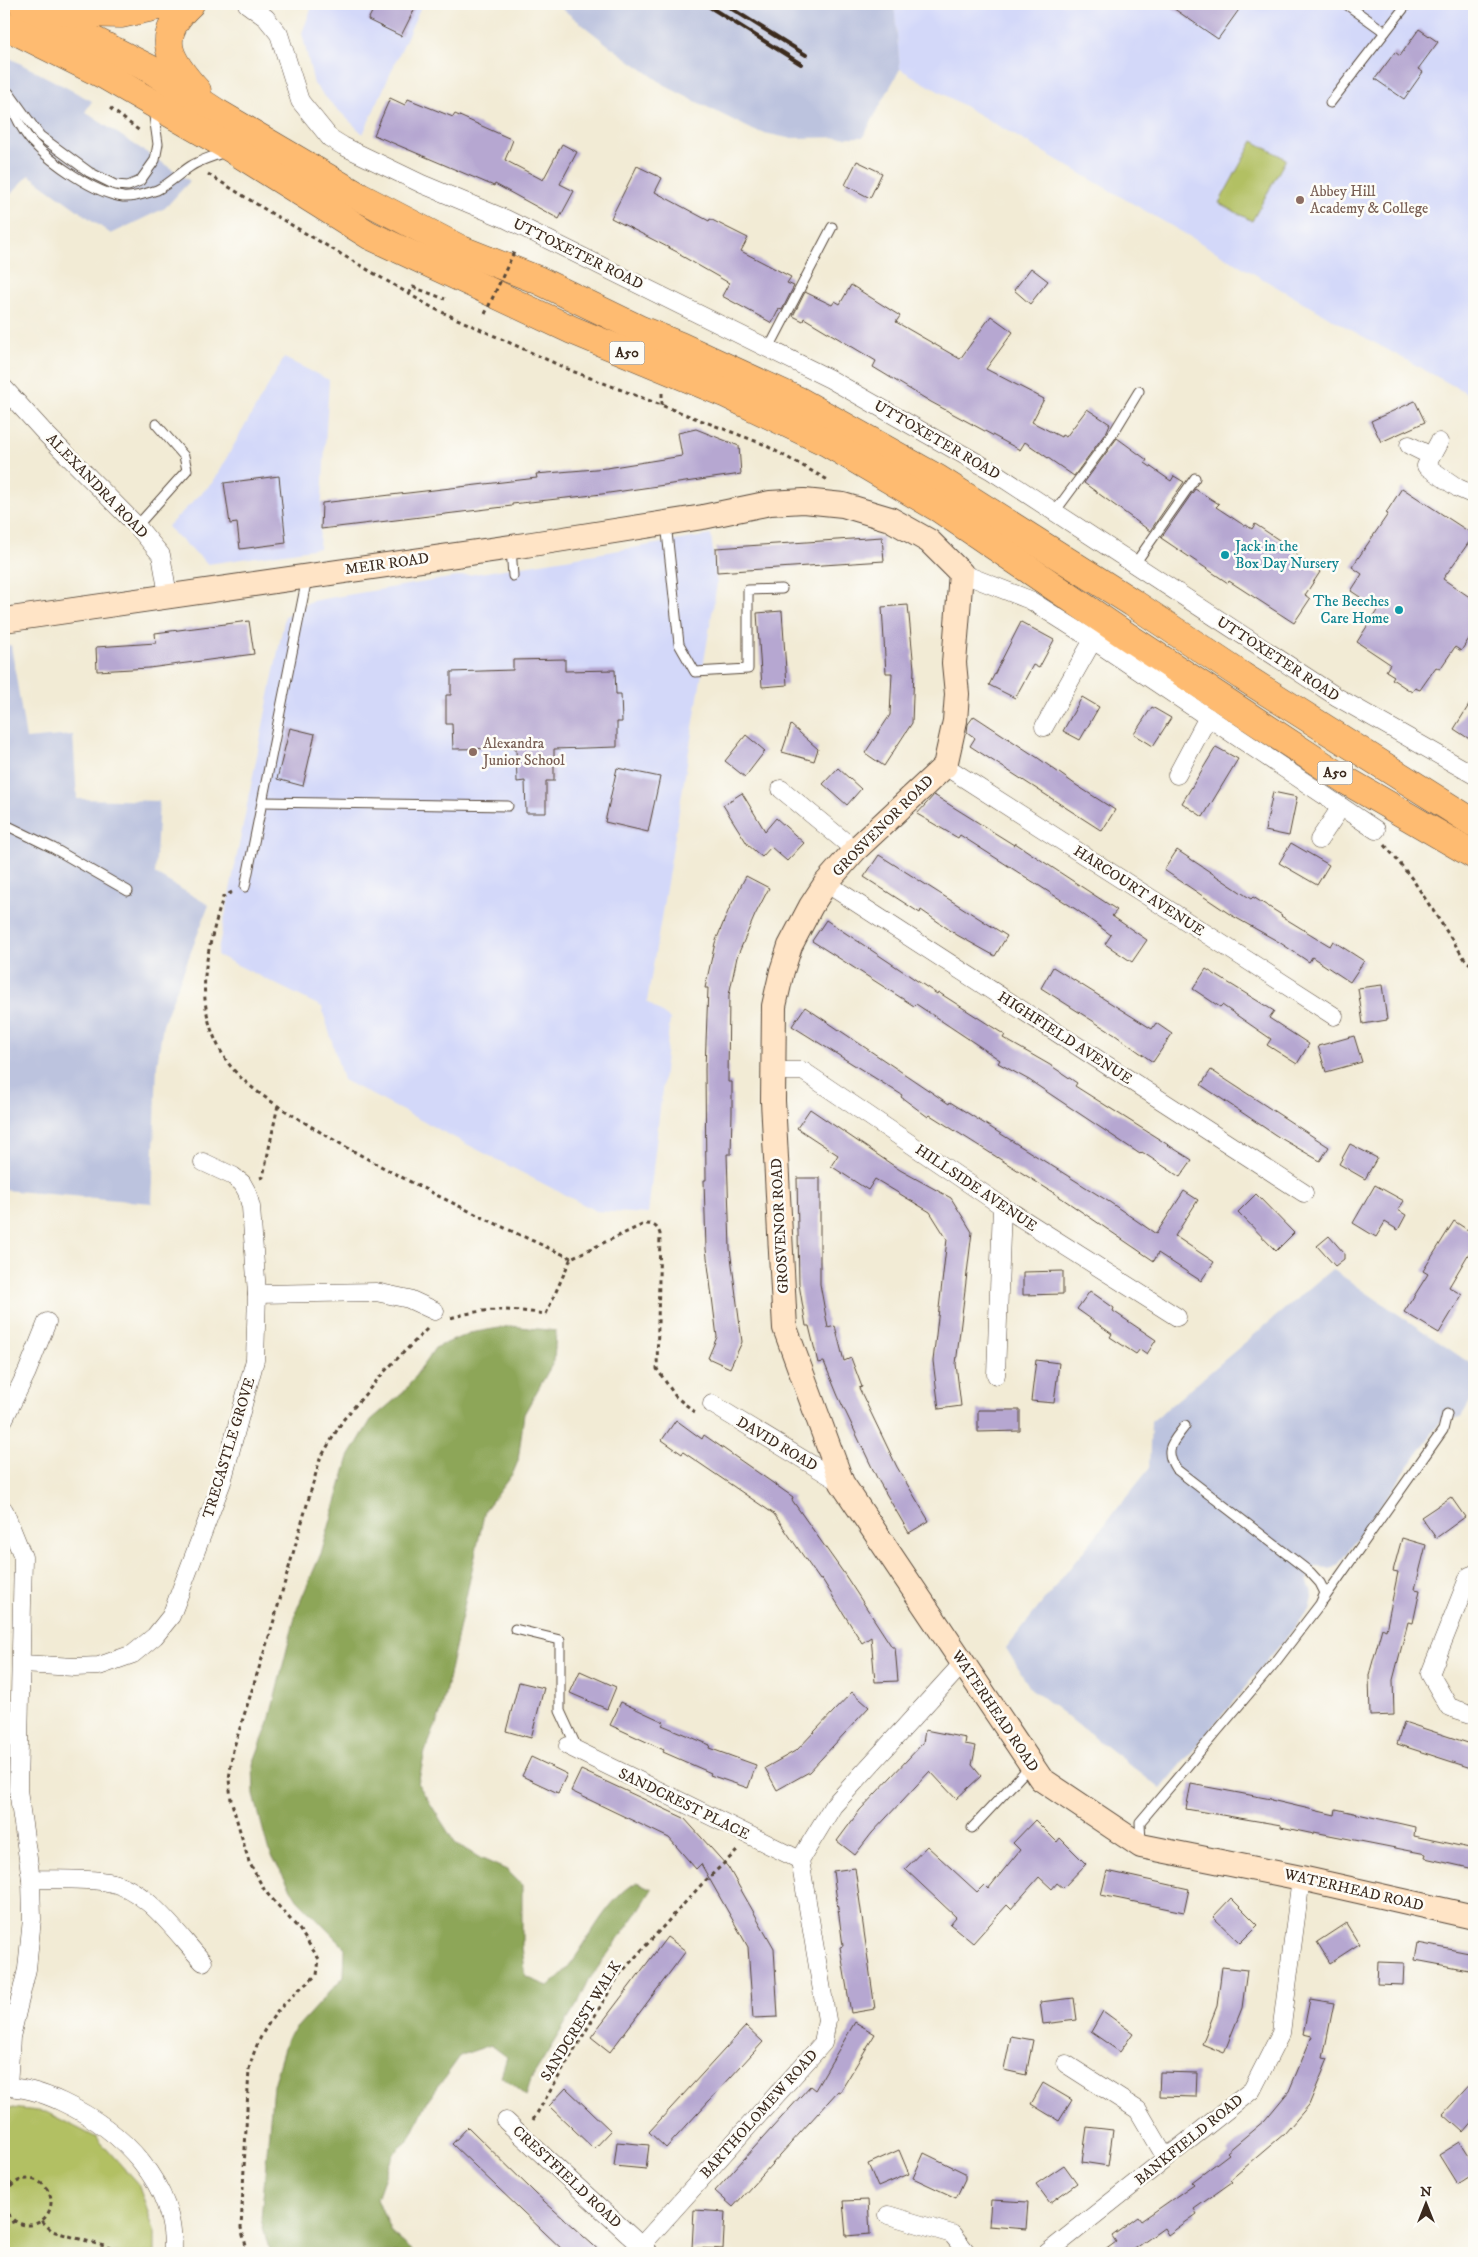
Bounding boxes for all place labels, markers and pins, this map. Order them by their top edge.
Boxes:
place label: Abbey Hill Academy & College [1310,182,1428,218]
marker: Abbey Hill Academy & College [1294,194,1306,206]
place label: Jack in the Box Day Nursery [1233,537,1340,573]
marker: Jack in the Box Day Nursery [1219,549,1231,561]
place label: The Beeches Care Home [1313,592,1389,628]
marker: The Beeches Care Home [1393,604,1405,616]
place label: Alexandra Junior School [481,734,565,770]
marker: Alexandra Junior School [467,746,479,758]

